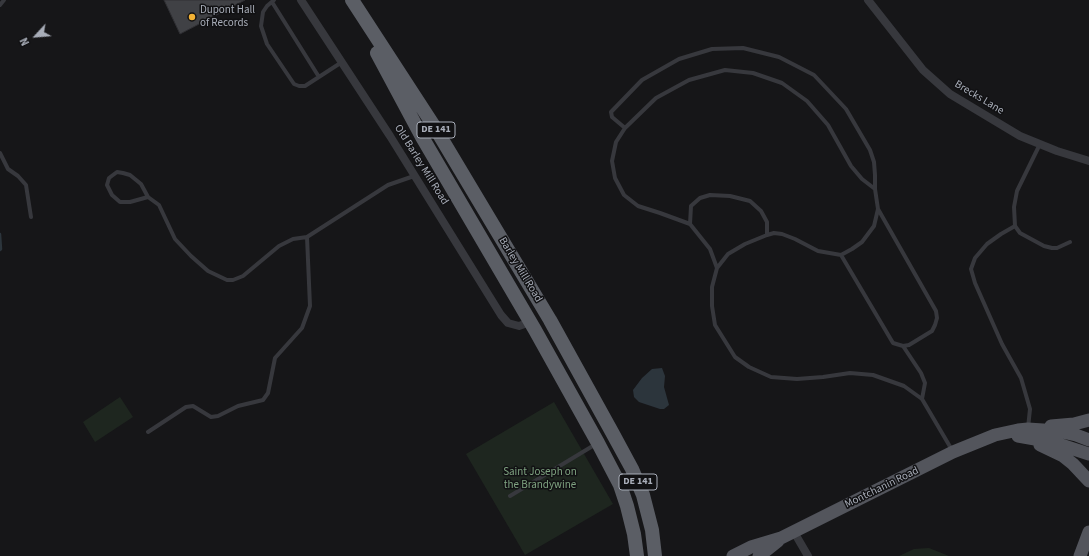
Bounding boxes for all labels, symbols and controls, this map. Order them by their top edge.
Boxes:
place label: Dupont Hall of Records [200,4,255,30]
marker: Dupont Hall of Records [187,12,197,22]
north arrow [16,16,56,56]
text: N [16,35,33,48]
street label: Brecks Lane [952,78,1006,118]
street label: Old Barley Mill Road [391,122,451,208]
road number: DE 141 [417,122,455,138]
street label: Barley Mill Road [495,235,545,305]
street label: Montchanin Road [843,464,921,512]
park label: Saint Joseph on the Brandywine [503,466,577,492]
road number: DE 141 [619,474,657,490]

